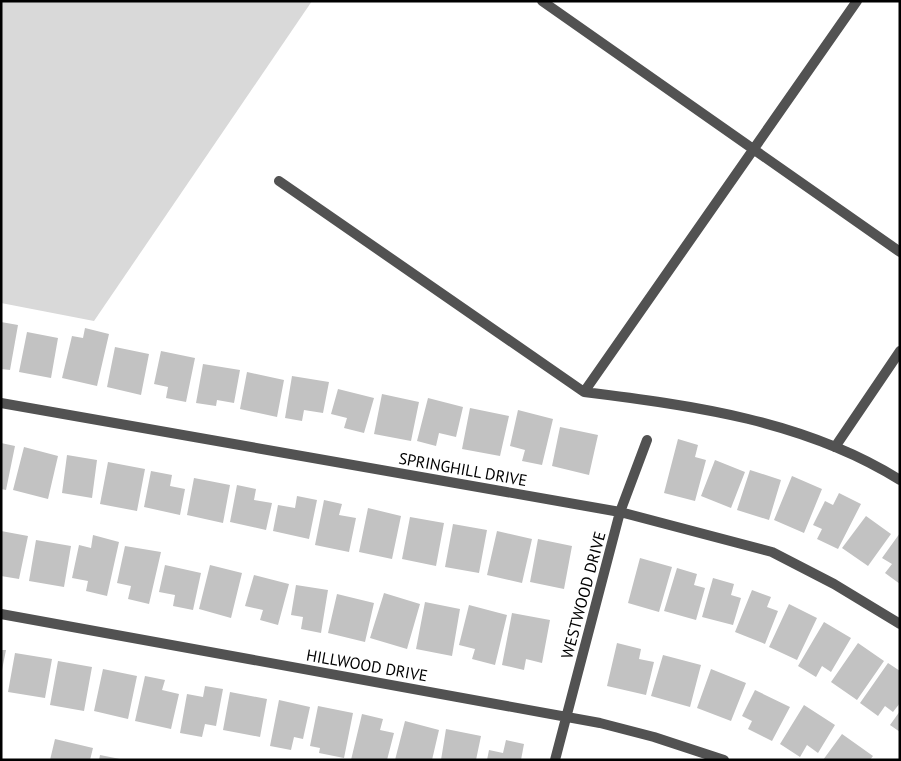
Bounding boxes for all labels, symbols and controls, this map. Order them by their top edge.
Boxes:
street label: SPRINGHILL DRIVE [397,448,529,490]
street label: WESTWOOD DRIVE [556,529,610,661]
street label: HILLWOOD DRIVE [305,645,429,685]

